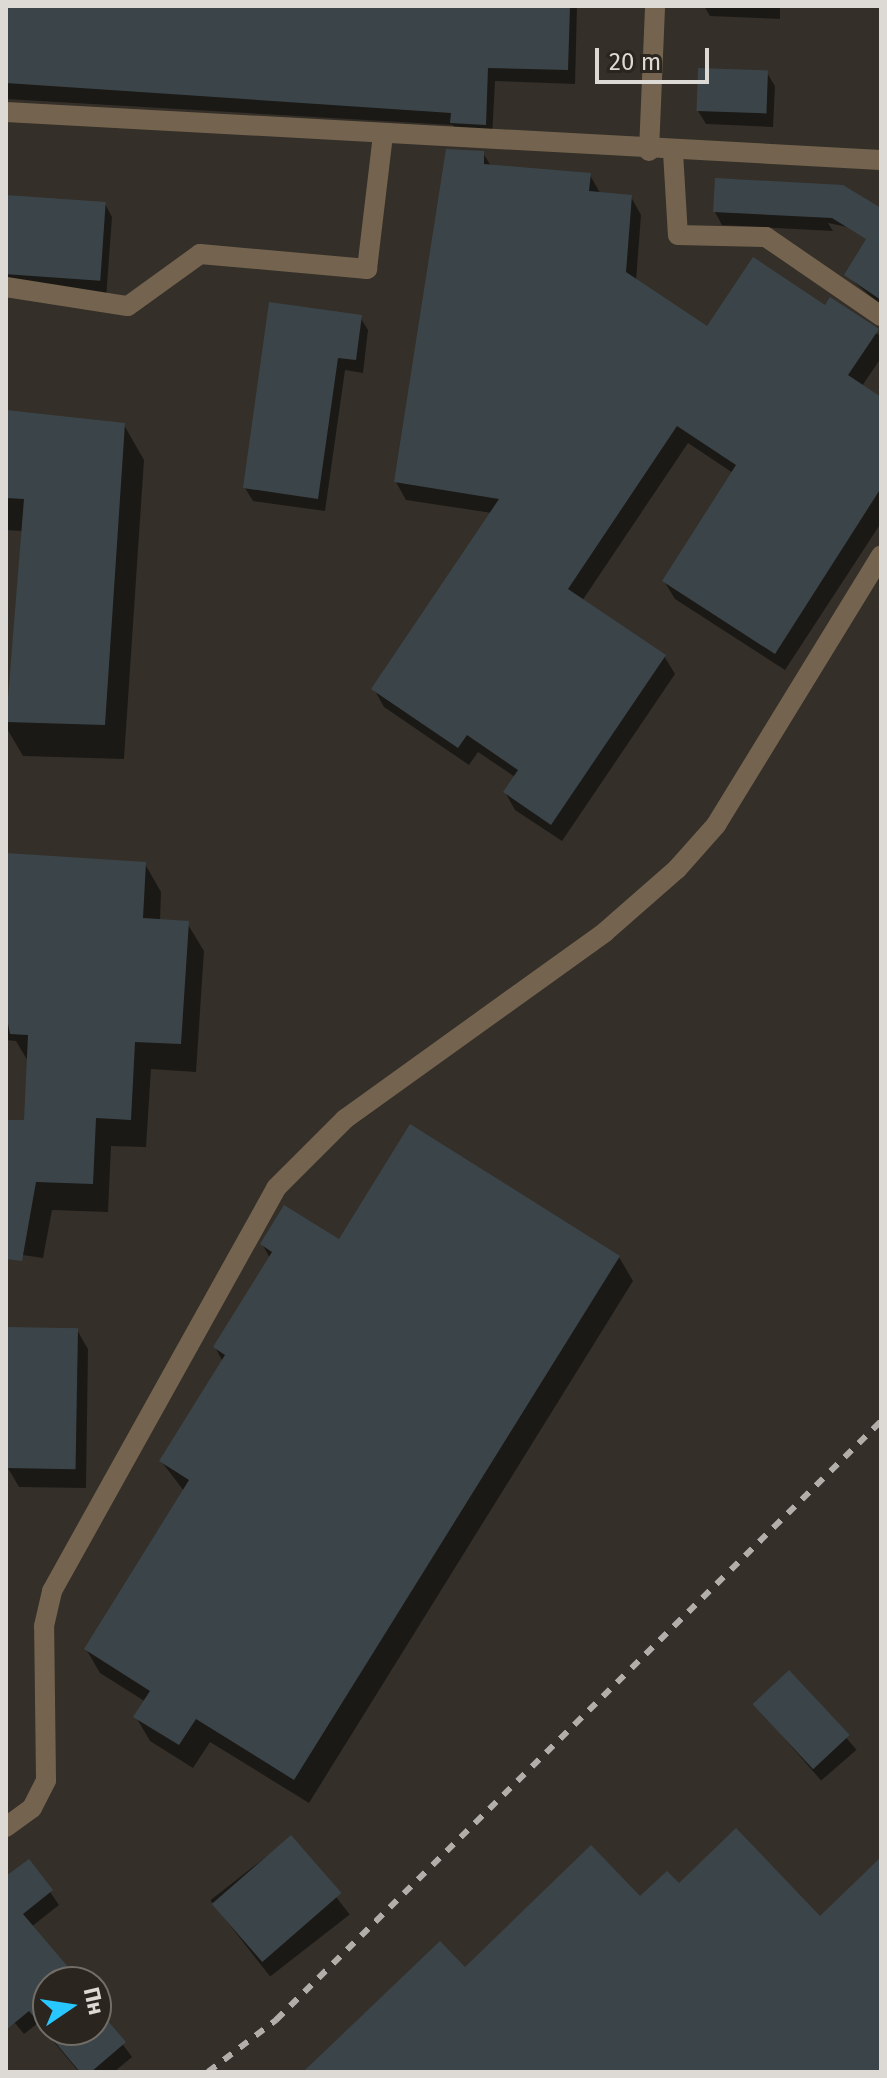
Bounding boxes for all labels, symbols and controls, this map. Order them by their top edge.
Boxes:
scale bar [599,32,713,82]
text: 20 m [609,48,661,76]
north arrow [32,1966,112,2046]
text: Пн [78,1984,110,2017]

